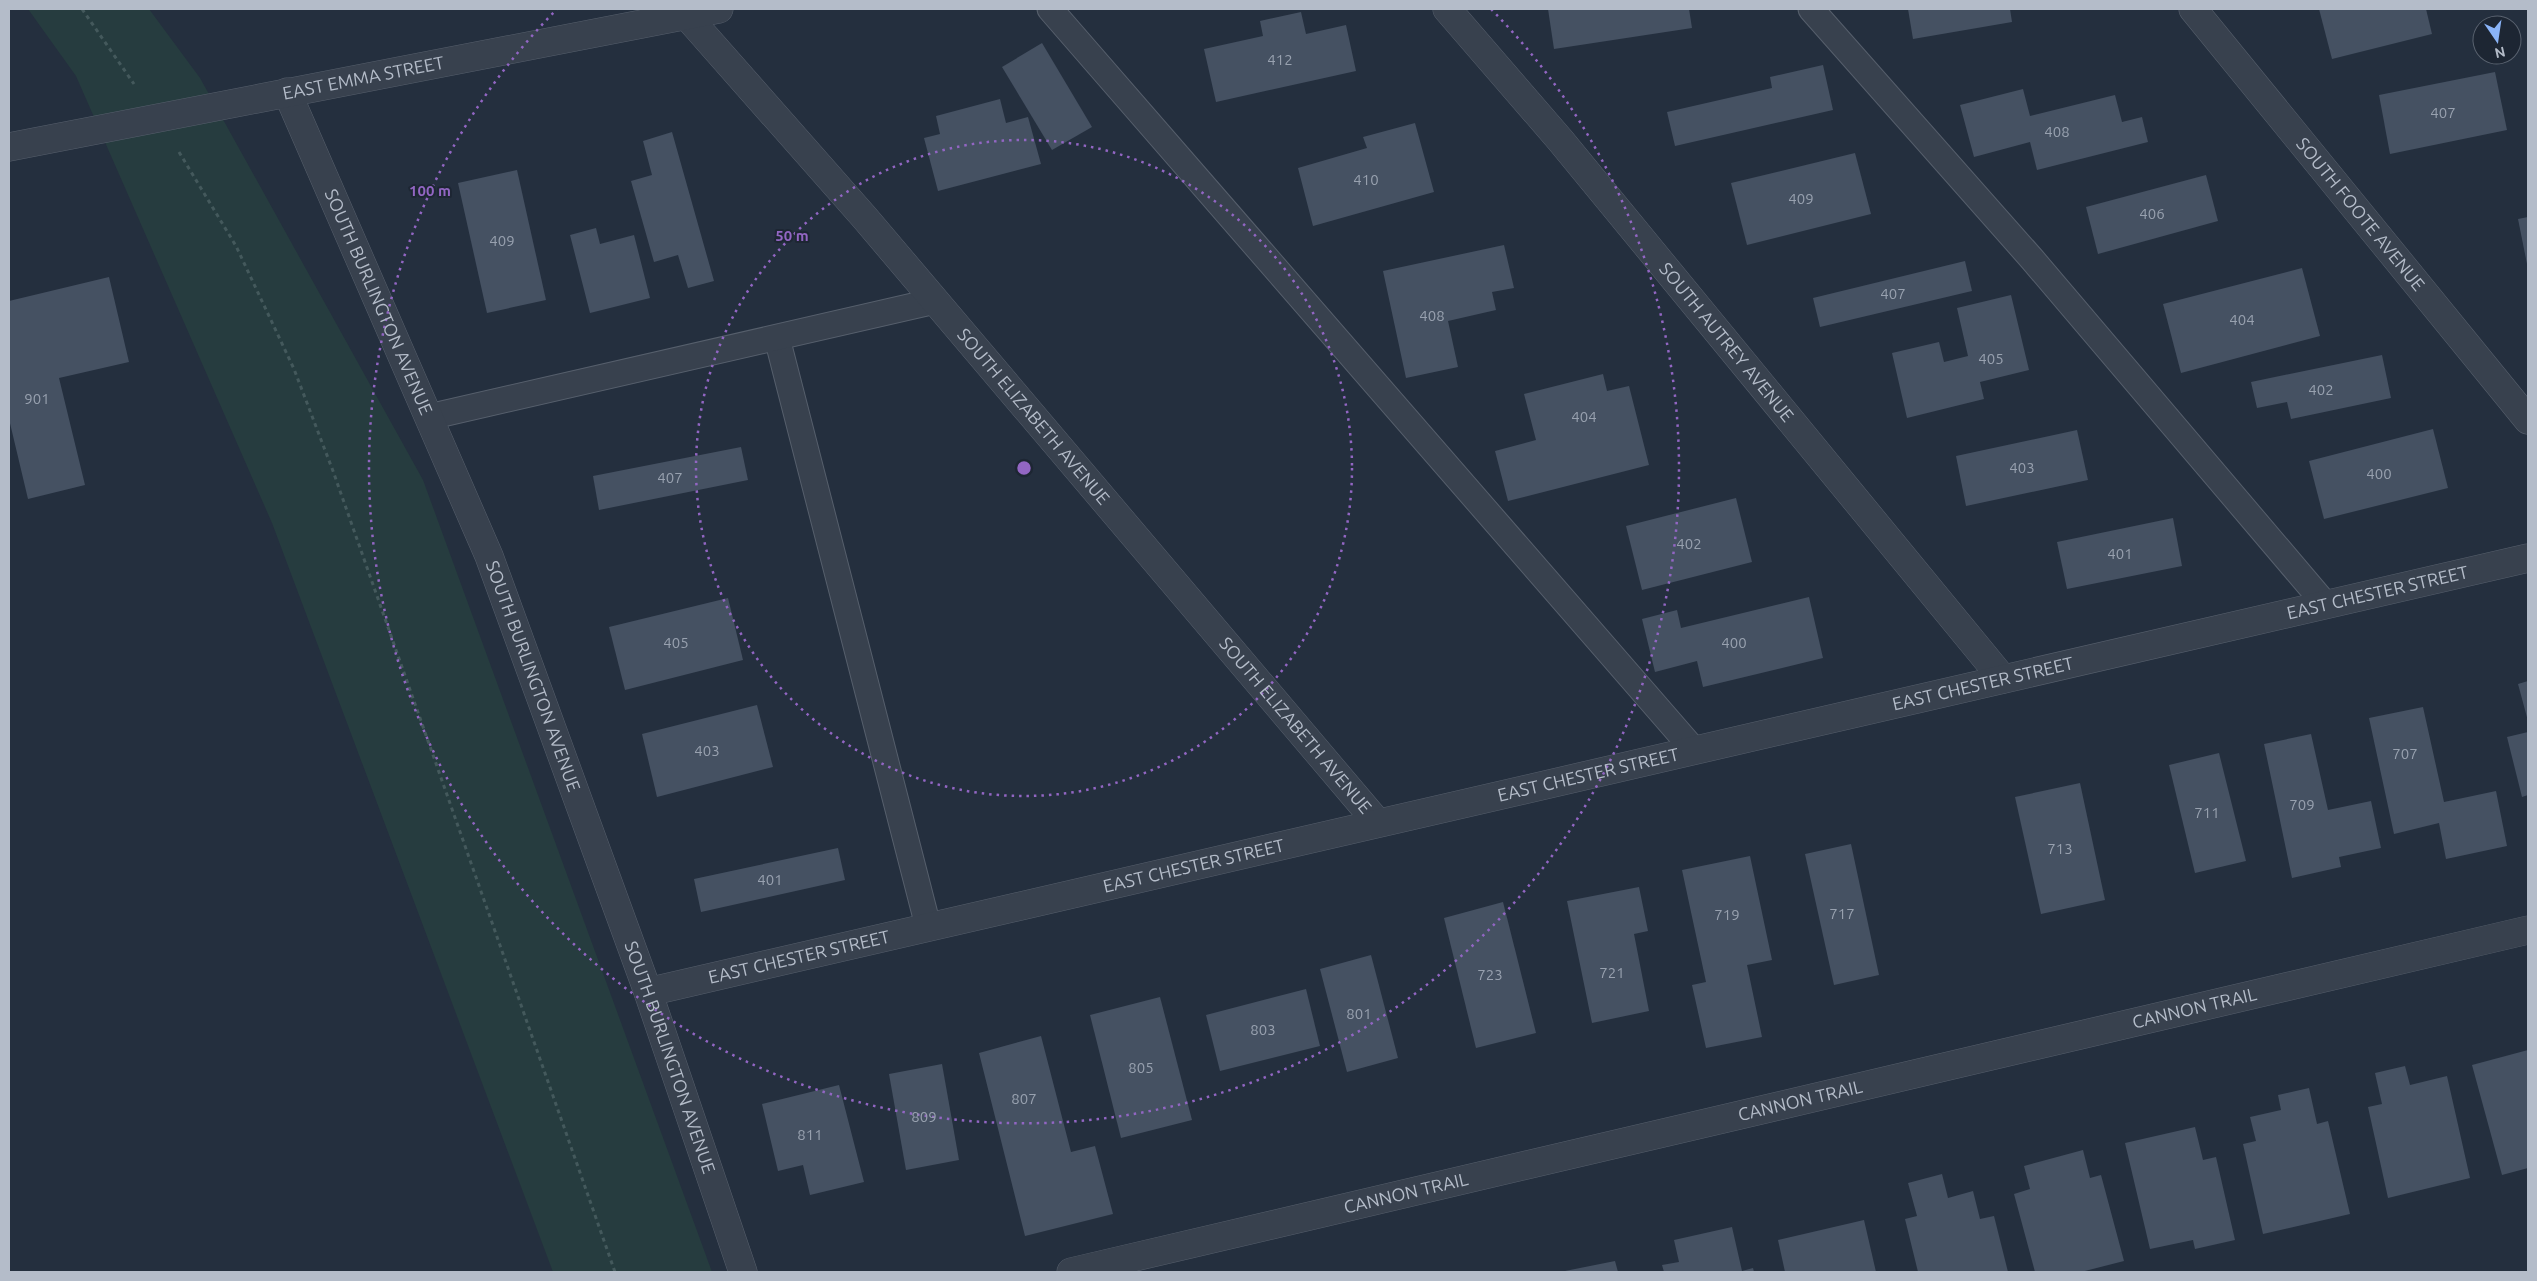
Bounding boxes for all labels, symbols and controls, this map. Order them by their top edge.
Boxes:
north arrow [2472,15,2522,65]
text: N [2493,44,2507,62]
house number: 412 [1267,51,1293,68]
street label: EAST EMMA STREET [281,52,446,103]
house number: 407 [2430,104,2456,121]
house number: 408 [2044,123,2070,140]
street label: SOUTH FOOTE AVENUE [2293,133,2429,294]
house number: 410 [1353,171,1379,188]
text: 100 m [409,182,451,199]
street label: SOUTH BURLINGTON AVENUE [321,186,437,417]
house number: 409 [1788,190,1814,207]
house number: 406 [2139,205,2165,222]
text: 50 m [775,227,809,244]
house number: 409 [489,232,515,249]
street label: SOUTH AUTREY AVENUE [1656,258,1798,425]
house number: 407 [1880,285,1906,302]
house number: 408 [1419,307,1445,324]
house number: 404 [2229,311,2255,328]
street label: SOUTH ELIZABETH AVENUE [954,324,1114,508]
house number: 405 [1978,350,2004,367]
house number: 402 [2308,381,2334,398]
house number: 901 [24,390,50,407]
house number: 404 [1571,408,1597,425]
centre of rings [1015,459,1033,477]
house number: 403 [2009,459,2035,476]
house number: 400 [2366,465,2392,482]
house number: 407 [657,469,683,486]
house number: 402 [1676,535,1702,552]
house number: 401 [2107,545,2133,562]
street label: SOUTH BURLINGTON AVENUE [483,558,585,794]
street label: EAST CHESTER STREET [2285,561,2470,622]
street label: SOUTH ELIZABETH AVENUE [1216,633,1376,817]
house number: 405 [663,634,689,651]
house number: 400 [1721,634,1747,651]
street label: EAST CHESTER STREET [1890,652,2075,713]
house number: 403 [694,742,720,759]
street label: EAST CHESTER STREET [1495,743,1681,805]
house number: 707 [2392,745,2418,762]
house number: 709 [2289,796,2315,813]
house number: 711 [2194,804,2220,821]
street label: EAST CHESTER STREET [1101,834,1286,896]
house number: 713 [2047,840,2073,857]
house number: 401 [757,871,783,888]
house number: 717 [1829,905,1855,922]
house number: 719 [1714,906,1740,923]
street label: EAST CHESTER STREET [706,926,891,987]
street label: SOUTH BURLINGTON AVENUE [621,938,720,1176]
house number: 721 [1599,964,1625,981]
house number: 723 [1477,966,1503,983]
street label: CANNON TRAIL [2130,983,2258,1032]
house number: 801 [1346,1005,1372,1022]
house number: 803 [1250,1021,1276,1038]
house number: 805 [1128,1059,1154,1076]
street label: CANNON TRAIL [1736,1076,1864,1124]
house number: 807 [1011,1090,1037,1107]
house number: 809 [911,1108,937,1125]
house number: 811 [797,1126,823,1143]
street label: CANNON TRAIL [1342,1168,1470,1217]

